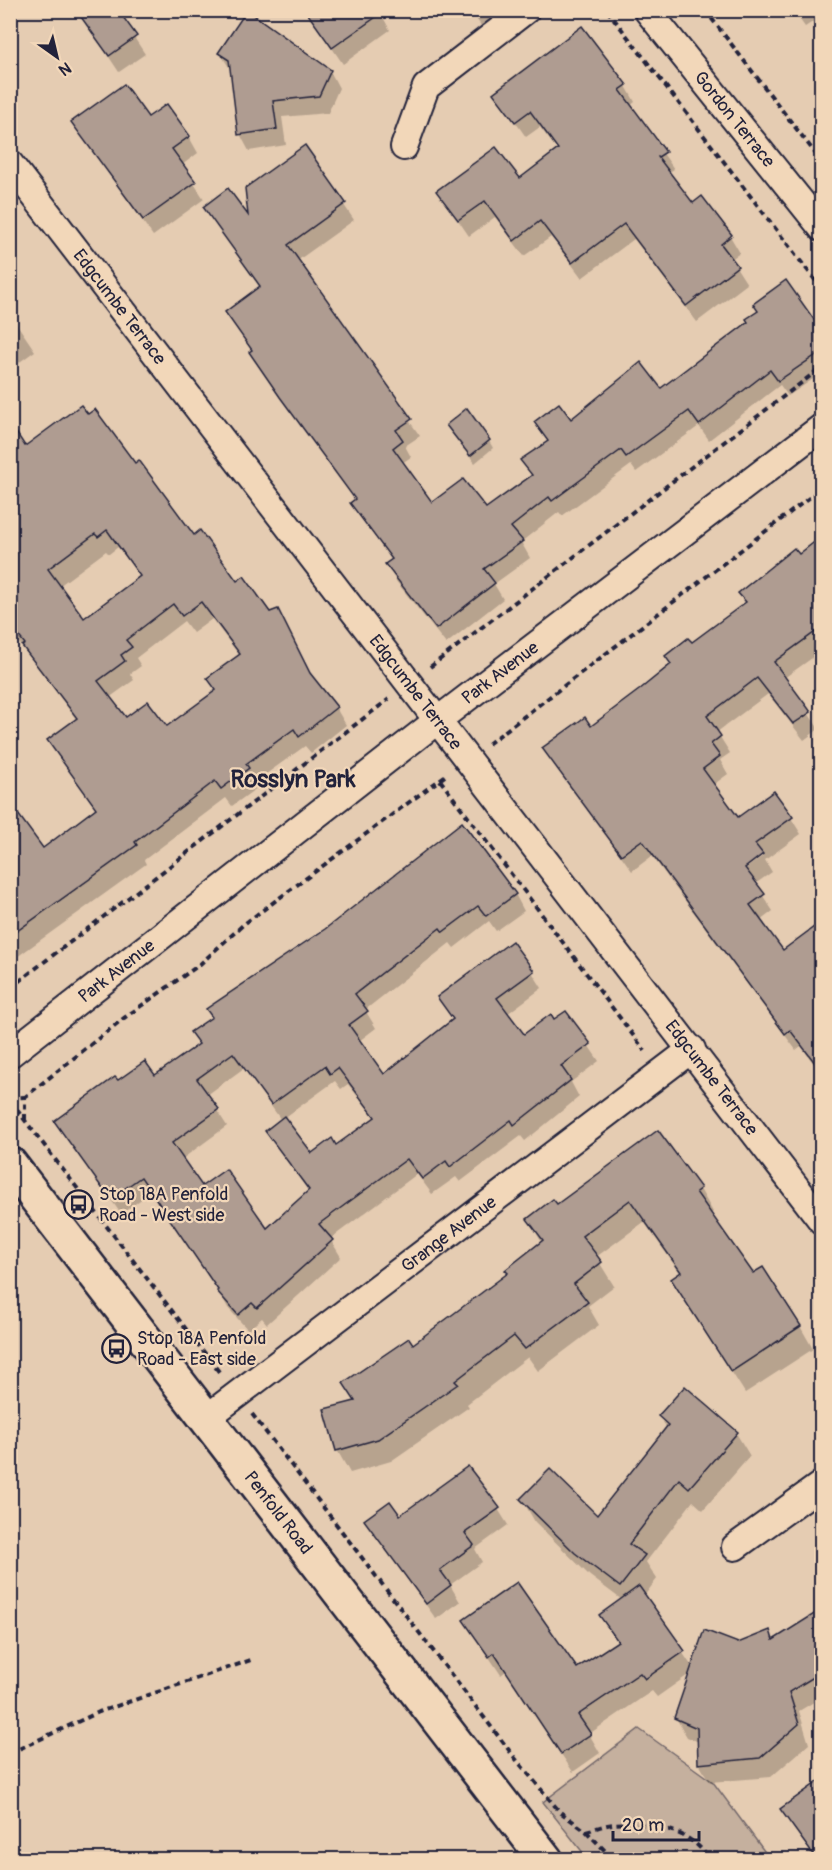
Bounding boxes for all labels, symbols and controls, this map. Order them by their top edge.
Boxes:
north arrow [27,27,87,87]
text: N [55,57,75,80]
street label: Gordon Terrace [689,66,780,172]
street label: Edgcumbe Terrace [68,244,171,369]
street label: Edgcumbe Terrace [364,630,467,755]
street label: Park Avenue [457,636,543,709]
district label: Rosslyn Park [230,765,356,794]
street label: Park Avenue [74,934,159,1008]
street label: Edgcumbe Terrace [660,1015,763,1140]
place label: Stop 18A Penfold Road - West side [99,1183,228,1227]
bus stop icon: Stop 18A Penfold Road - West side [62,1188,94,1220]
street label: Grange Avenue [396,1190,501,1277]
place label: Stop 18A Penfold Road - East side [137,1327,266,1371]
bus stop icon: Stop 18A Penfold Road - East side [100,1332,132,1364]
street label: Penfold Road [239,1466,318,1559]
scale bar [613,1804,698,1842]
text: 20 m [622,1814,664,1837]

